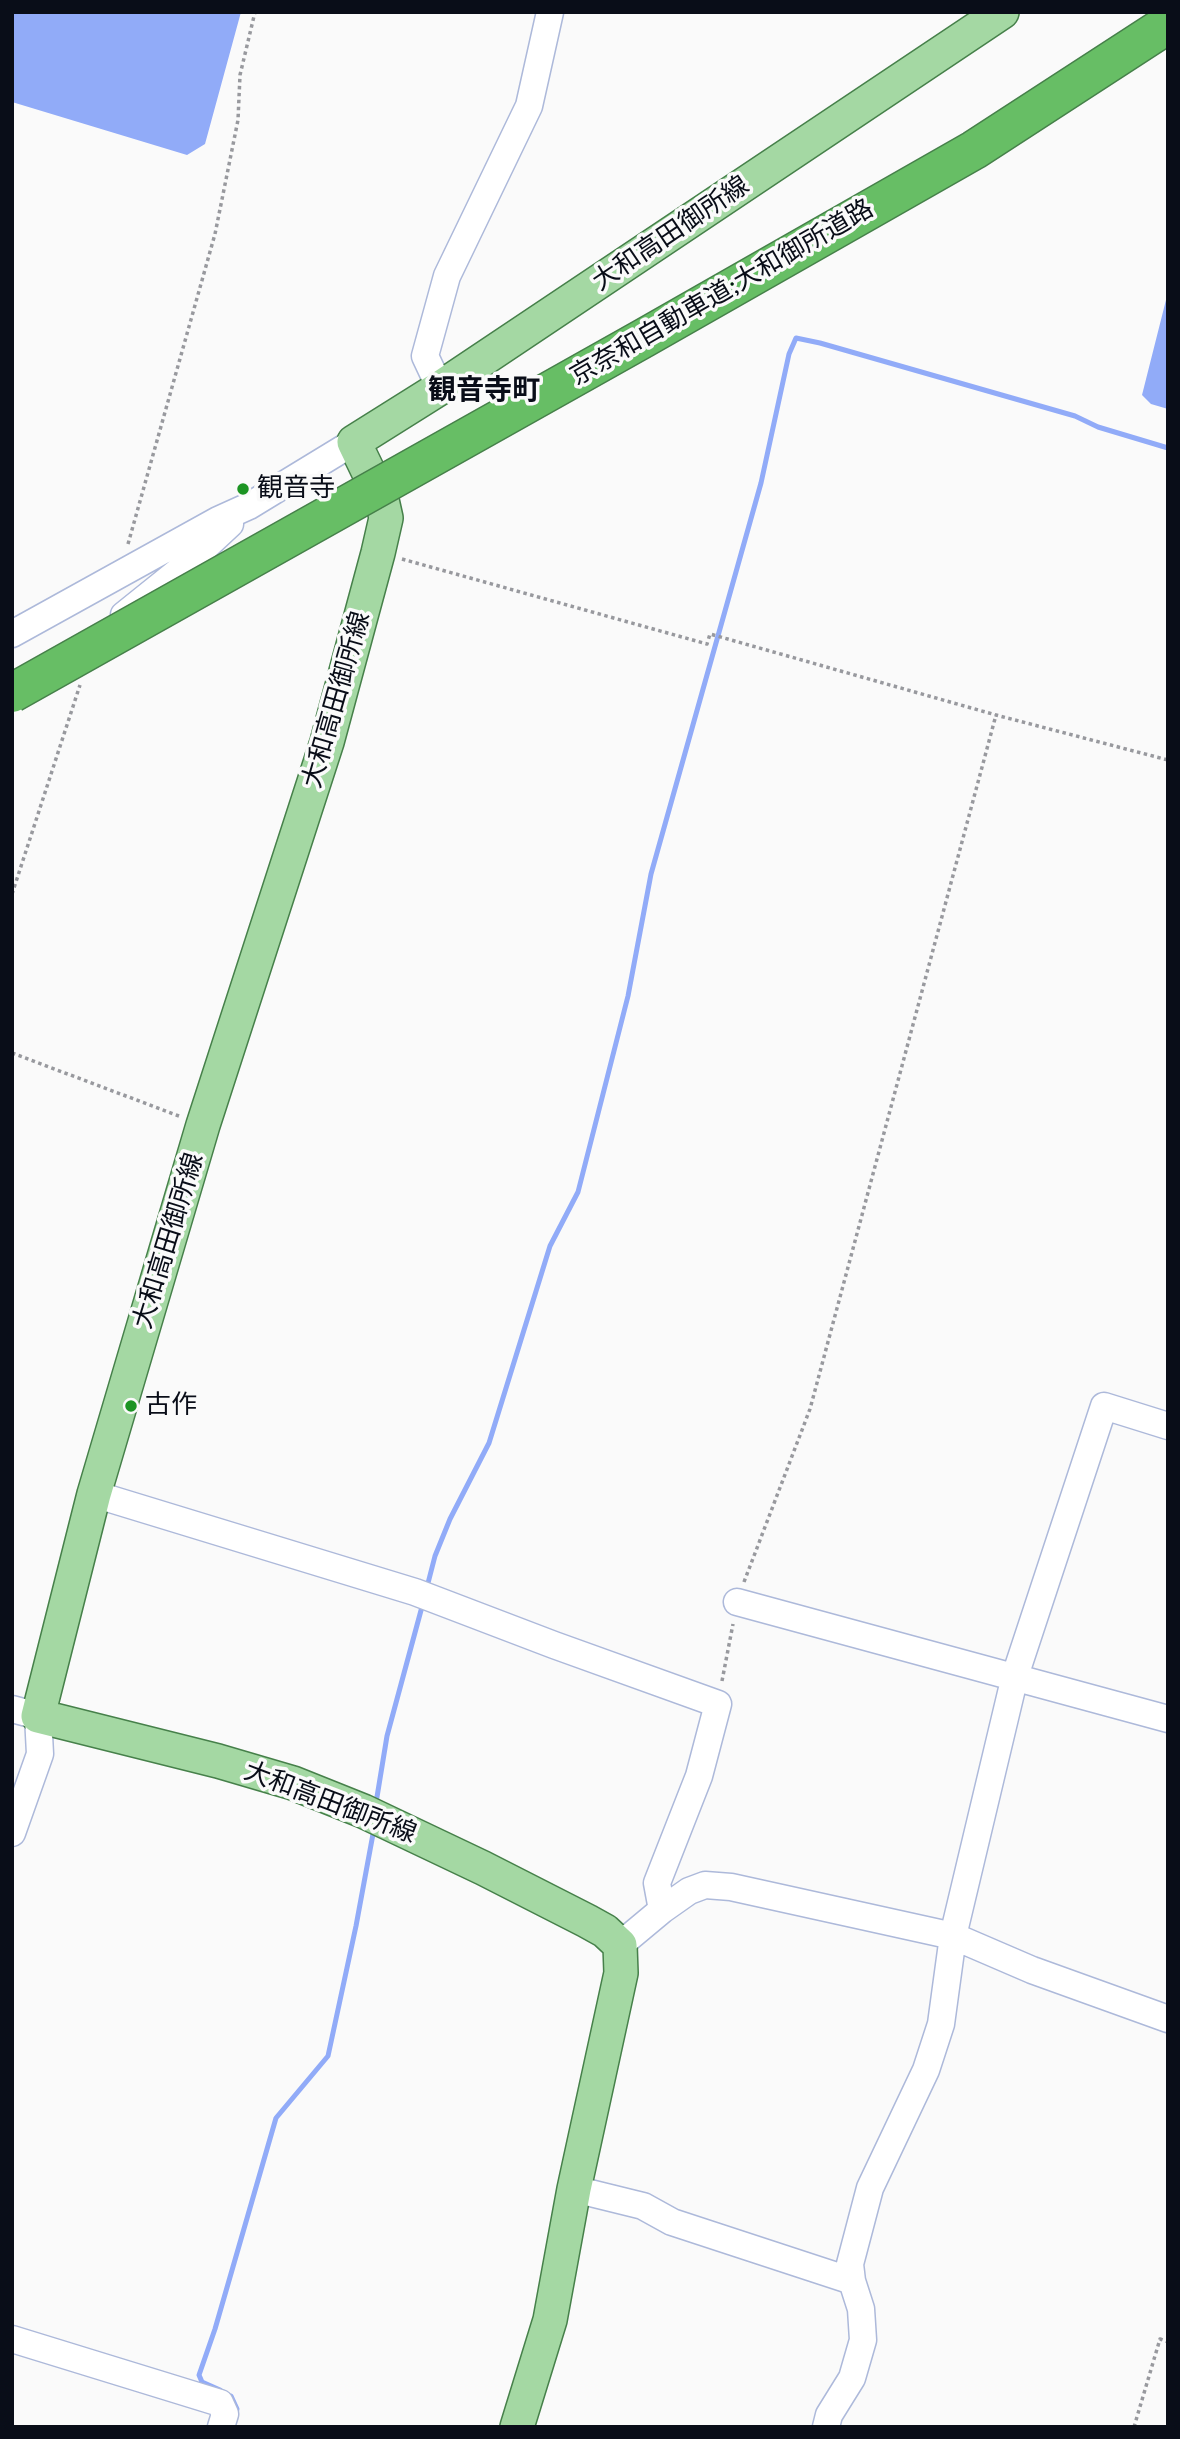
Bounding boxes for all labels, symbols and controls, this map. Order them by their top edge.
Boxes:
street label: 大和高田御所線 [587,170,755,298]
street label: 京奈和自動車道;大和御所道路 [565,193,879,393]
district label: 観音寺町 [428,374,540,408]
place label: 観音寺 [257,473,335,505]
marker: 観音寺 [235,481,251,497]
street label: 大和高田御所線 [297,608,377,792]
street label: 大和高田御所線 [127,1149,211,1333]
place label: 古作 [145,1390,197,1422]
marker: 古作 [123,1398,139,1414]
street label: 大和高田御所線 [239,1756,421,1850]

